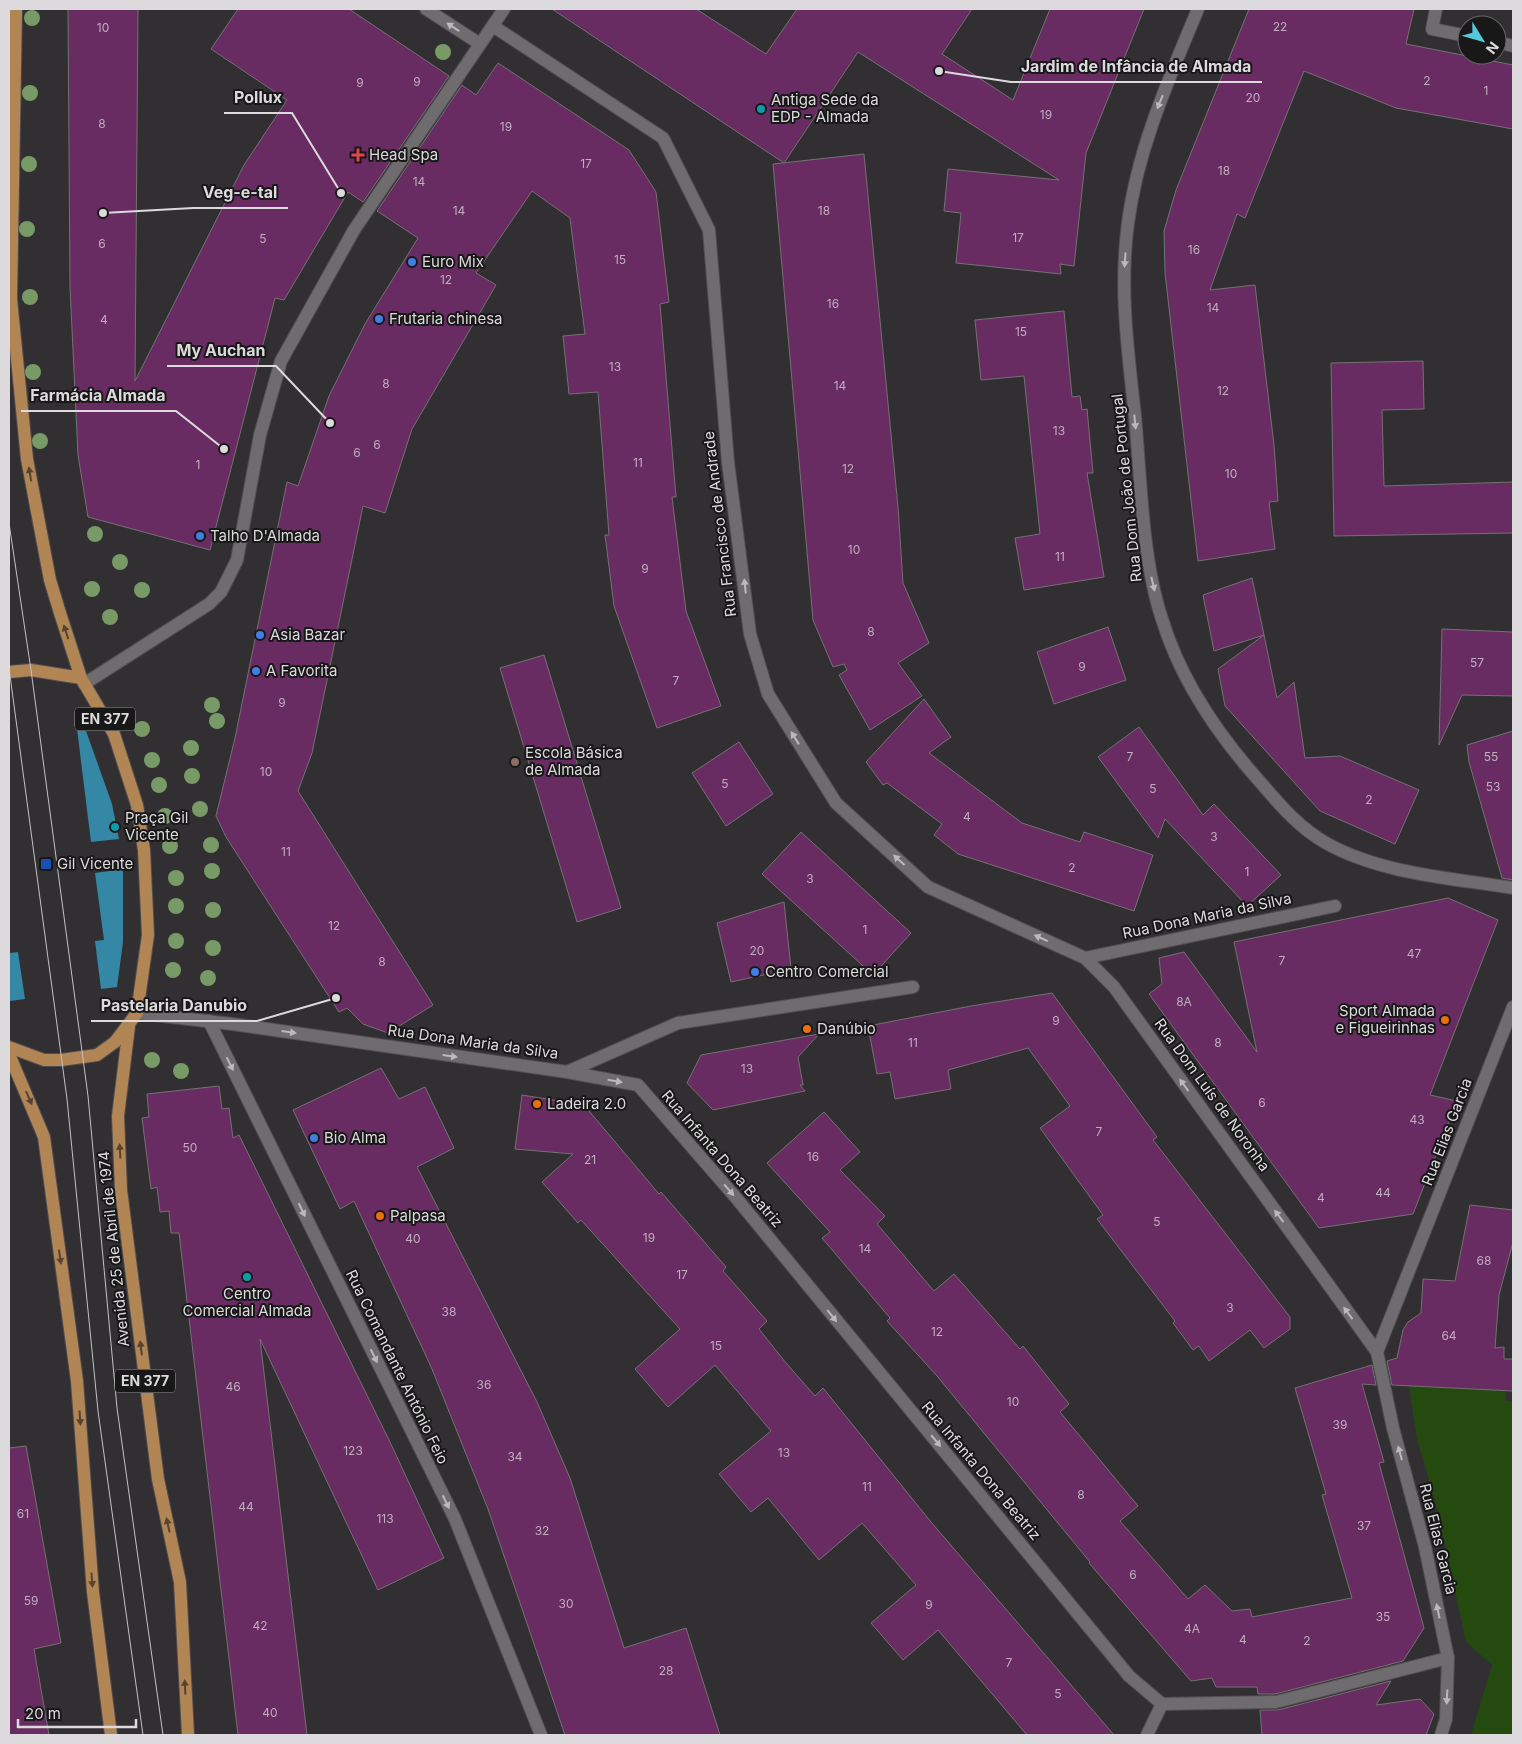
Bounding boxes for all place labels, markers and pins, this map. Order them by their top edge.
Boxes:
callout: Jardim de Infância de Almada [1011,51,1262,82]
callout: Pollux [224,82,292,113]
place label: Antiga Sede da EDP - Almada [771,90,879,126]
marker: Antiga Sede da EDP - Almada [755,103,767,115]
place label: Head Spa [369,145,438,164]
marker: Head Spa [351,148,365,162]
callout: Veg-e-tal [193,177,288,208]
place label: Euro Mix [422,252,484,271]
marker: Euro Mix [406,256,418,268]
place label: Frutaria chinesa [389,309,503,328]
marker: Frutaria chinesa [373,313,385,325]
callout: My Auchan [167,335,276,366]
callout: Farmácia Almada [21,380,176,411]
place label: Talho D'Almada [210,526,320,545]
marker: Talho D'Almada [194,530,206,542]
place label: Asia Bazar [270,625,345,644]
marker: Asia Bazar [254,629,266,641]
place label: A Favorita [266,661,337,680]
marker: A Favorita [250,665,262,677]
place label: Escola Básica de Almada [525,743,623,779]
marker: Escola Básica de Almada [509,756,521,768]
place label: Praça Gil Vicente [125,808,188,844]
marker: Praça Gil Vicente [109,821,121,833]
place label: Gil Vicente [57,854,133,873]
marker: Gil Vicente [39,857,53,871]
place label: Centro Comercial [765,962,889,981]
marker: Centro Comercial [749,966,761,978]
callout: Pastelaria Danubio [91,990,257,1021]
place label: Sport Almada e Figueirinhas [1336,1001,1435,1037]
marker: Sport Almada e Figueirinhas [1439,1014,1451,1026]
place label: Danúbio [817,1019,876,1038]
marker: Danúbio [801,1023,813,1035]
place label: Ladeira 2.0 [547,1094,626,1113]
marker: Ladeira 2.0 [531,1098,543,1110]
place label: Bio Alma [324,1128,386,1147]
marker: Bio Alma [308,1132,320,1144]
place label: Palpasa [390,1206,446,1225]
marker: Palpasa [374,1210,386,1222]
marker: Centro Comercial Almada [241,1271,253,1283]
place label: Centro Comercial Almada [183,1284,311,1320]

